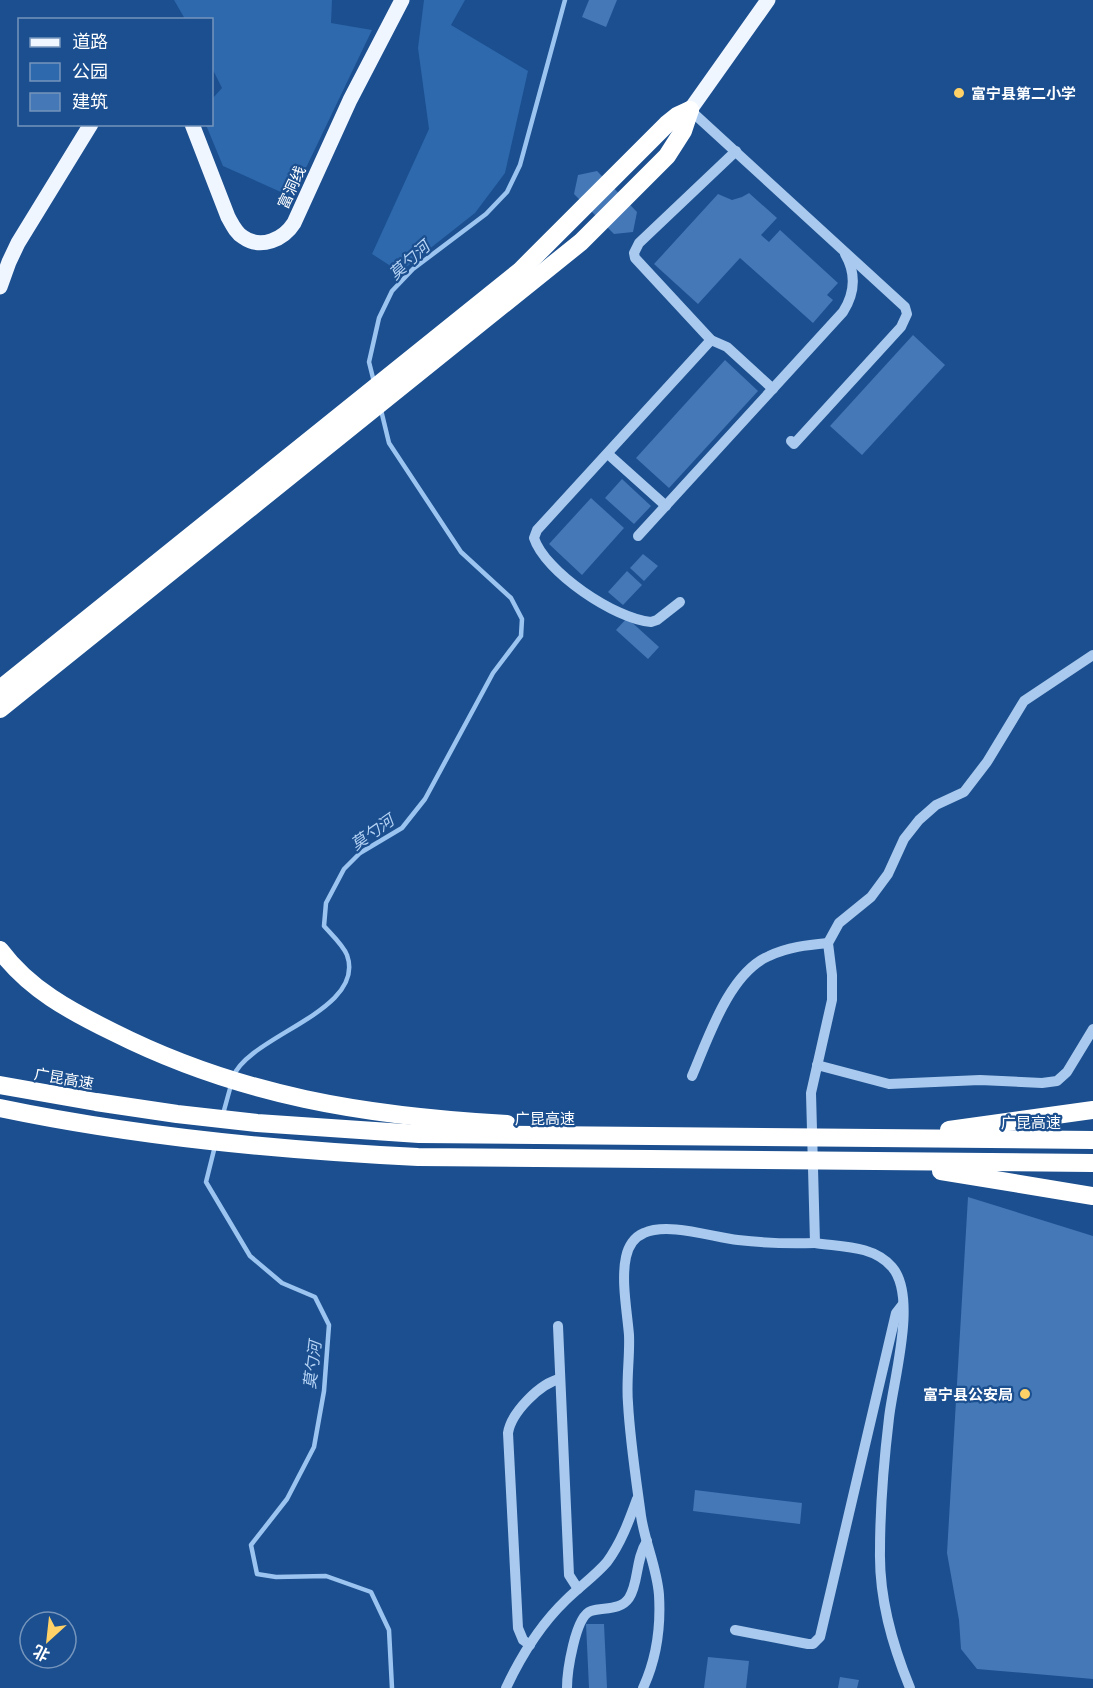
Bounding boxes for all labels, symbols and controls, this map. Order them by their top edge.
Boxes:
legend [18,18,213,126]
text: 道路 [72,29,108,53]
text: 公园 [72,59,108,83]
place label: 富宁县第二小学 [971,83,1076,103]
marker: 富宁县第二小学 [952,86,966,100]
text: 建筑 [72,89,108,113]
street label: 富洞线 [272,162,310,212]
water label: 莫勺河 [384,234,436,284]
water label: 莫勺河 [346,808,400,855]
street label: 广昆高速 [33,1063,95,1093]
street label: 广昆高速 [515,1108,575,1128]
street label: 广昆高速 [1001,1112,1061,1132]
water label: 莫勺河 [298,1337,326,1390]
place label: 富宁县公安局 [923,1384,1013,1404]
marker: 富宁县公安局 [1018,1387,1032,1401]
north arrow [18,1610,78,1670]
text: 北 [29,1640,53,1667]

